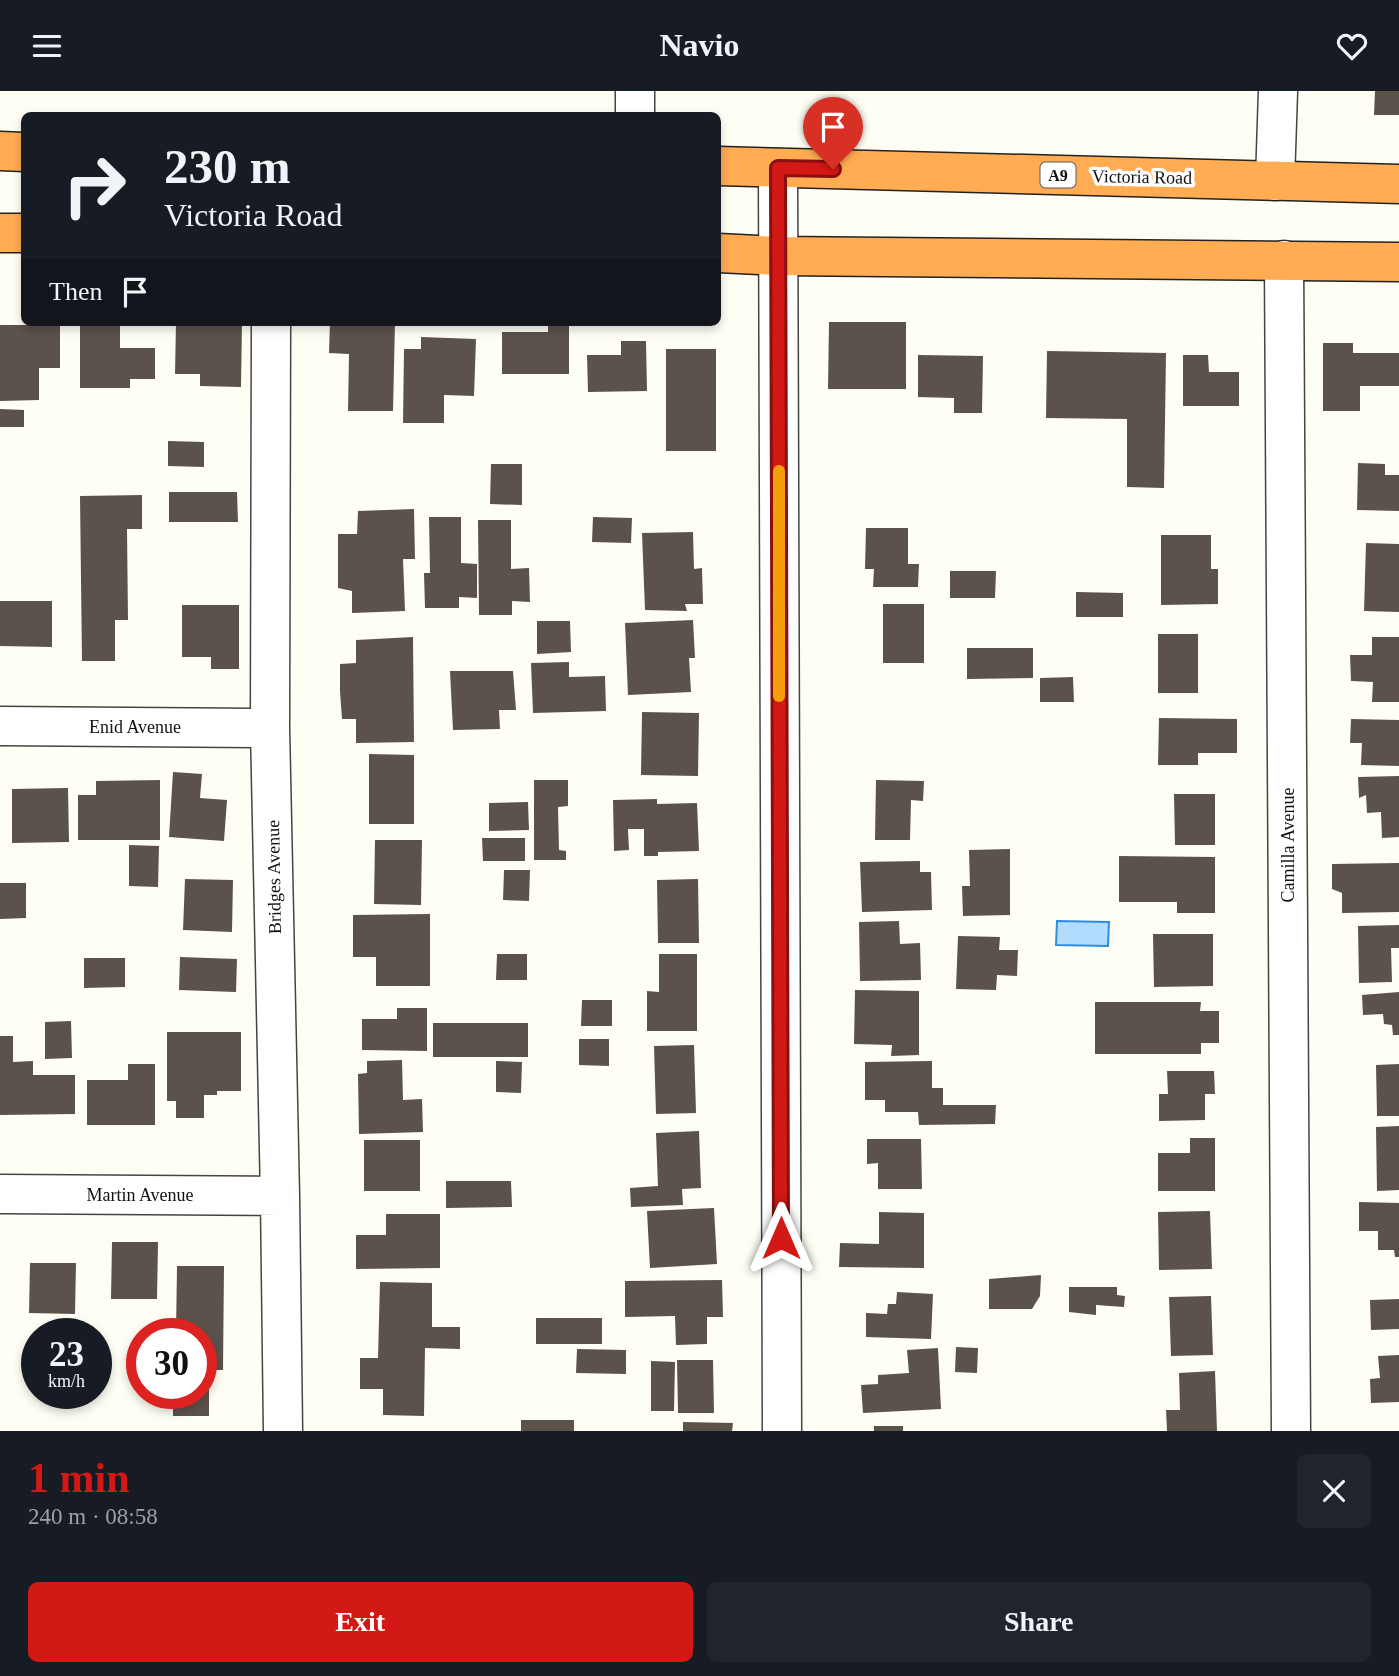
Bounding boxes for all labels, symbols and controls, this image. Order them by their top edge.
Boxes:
icon: menu [28,27,66,65]
text: Navio [660,27,740,63]
icon: heart [1333,27,1371,65]
pin [803,97,863,169]
icon: arrive [814,108,852,146]
text: 230 m [164,139,291,194]
icon: right [49,140,140,231]
road number: A9 [1040,163,1076,187]
street label: Victoria Road [1092,166,1192,188]
text: Victoria Road [164,197,342,233]
icon: arrive [116,273,154,311]
text: Then [49,277,102,306]
street label: Enid Avenue [89,717,181,737]
street label: Camilla Avenue [1278,787,1298,903]
street label: Bridges Avenue [263,820,285,934]
street label: Martin Avenue [86,1185,194,1205]
position arrow [744,1201,818,1275]
speed limit sign: 30 [126,1318,217,1409]
text: 23 [49,1335,84,1374]
text: km/h [48,1371,85,1391]
button: close [1297,1454,1371,1528]
text: 1 min [28,1455,130,1501]
text: 240 m · 08:58 [28,1504,158,1529]
button: Exit [28,1582,693,1662]
button: Share [707,1582,1371,1662]

